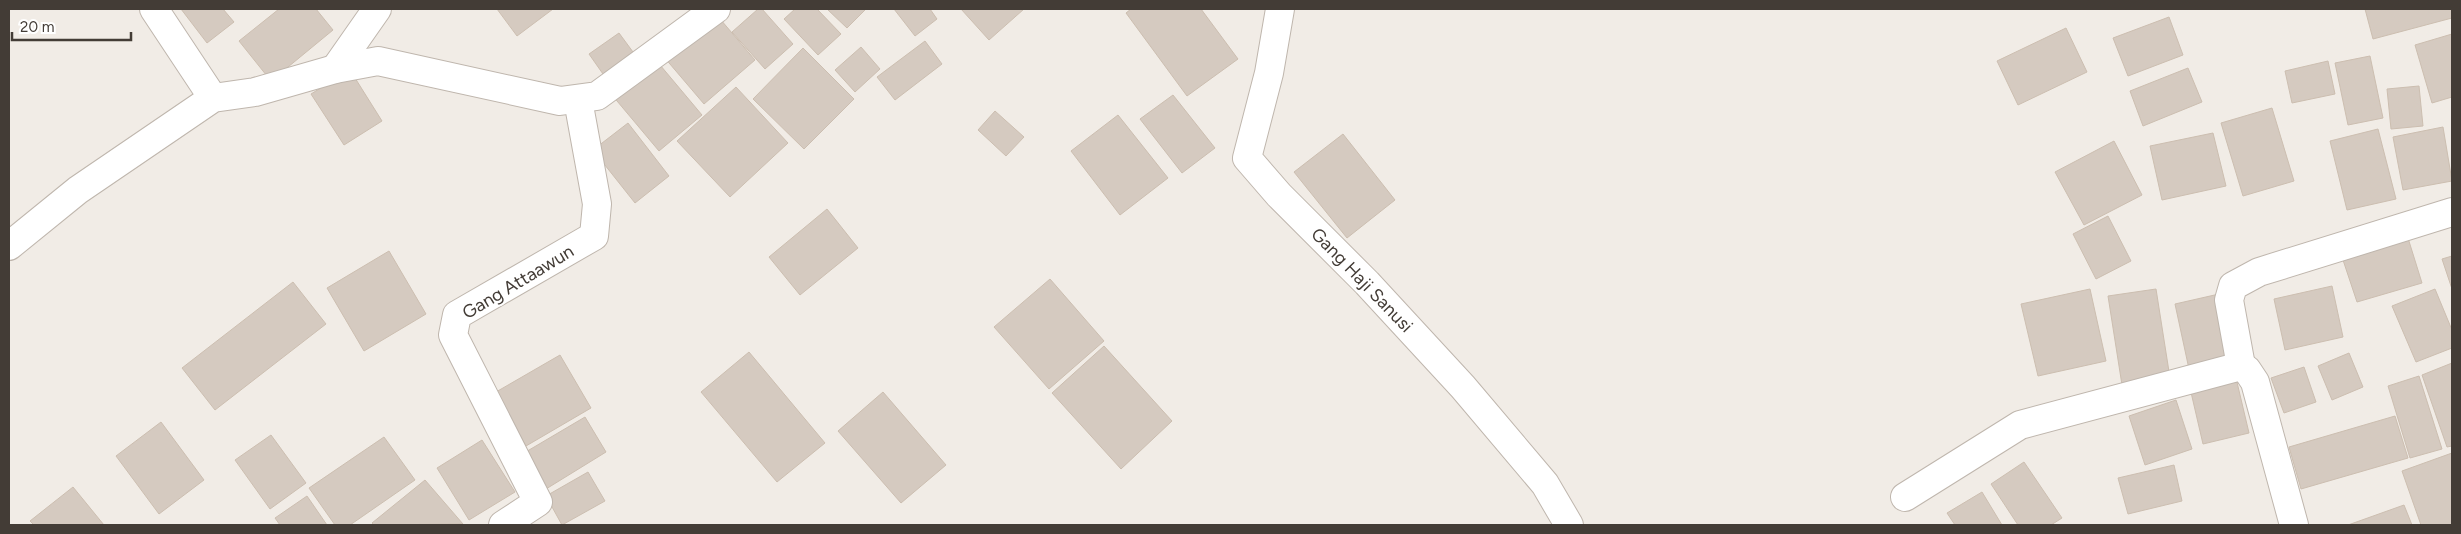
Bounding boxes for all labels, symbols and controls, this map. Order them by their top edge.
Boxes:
scale bar [12,10,131,42]
text: 20 m [20,18,54,36]
street label: Gang Haji Sanusi [1307,223,1417,337]
street label: Gang Attaawun [458,240,578,324]

